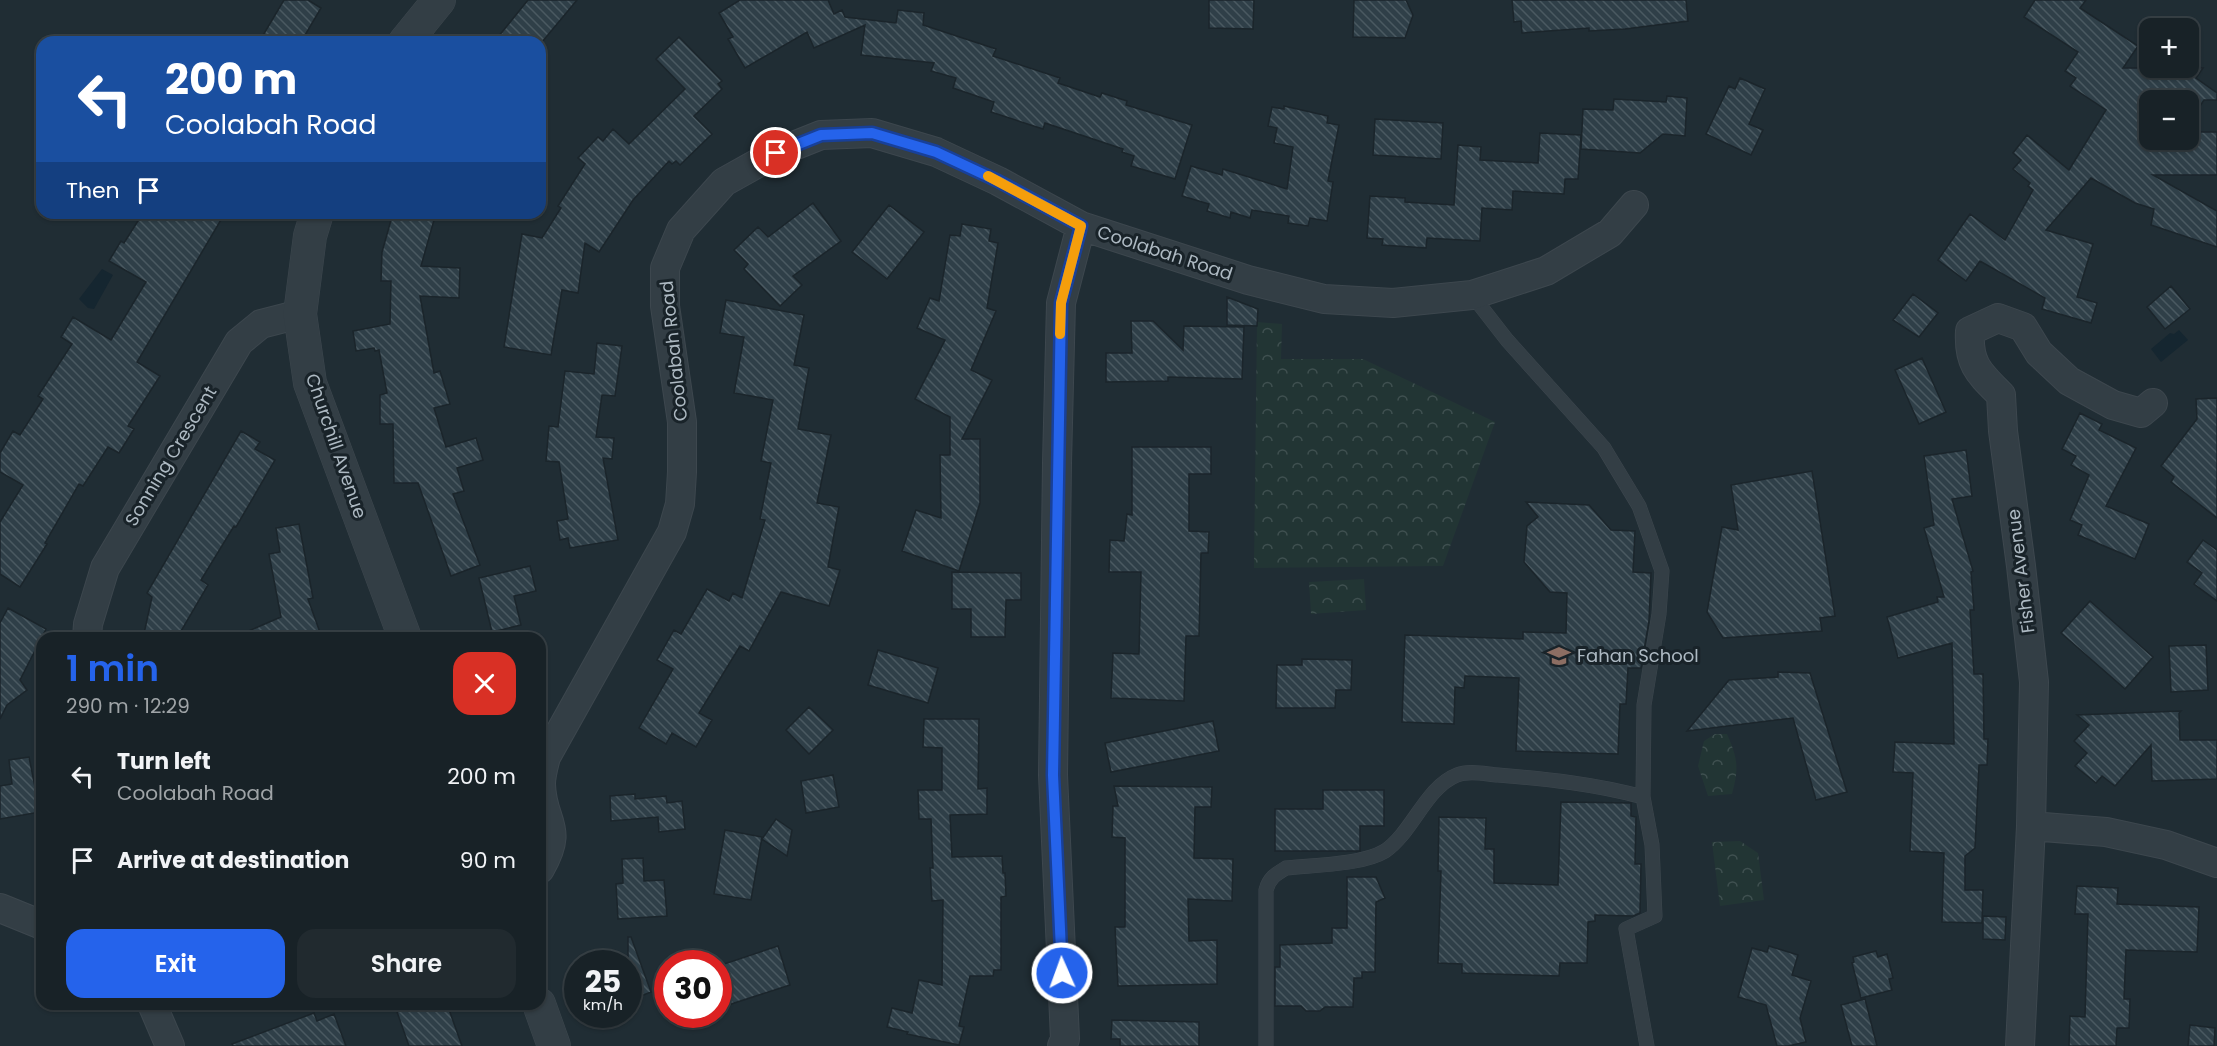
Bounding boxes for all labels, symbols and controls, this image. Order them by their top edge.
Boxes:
map controls [2139,18,2199,150]
button: + [2139,18,2199,78]
text: 200 m [165,50,297,109]
icon: left [66,60,144,138]
button: − [2139,90,2199,150]
text: Coolabah Road [165,106,377,143]
pin [750,127,801,178]
icon: arrive [759,136,792,169]
icon: arrive [132,174,165,207]
text: Then [66,175,120,206]
street label: Coolabah Road [1094,219,1236,286]
street label: Coolabah Road [654,280,693,422]
street label: Churchill Avenue [300,370,373,522]
street label: Sonning Crescent [119,381,222,530]
street label: Fisher Avenue [2000,508,2041,634]
text: 1 min [66,643,159,694]
school or university icon: Fahan School [1546,643,1572,669]
place label: Fahan School [1577,643,1699,668]
button: close [453,652,516,715]
text: 290 m · 12:29 [66,692,190,720]
text: Turn left [117,746,211,777]
icon: left [66,760,99,793]
text: 200 m [447,761,516,792]
text: Coolabah Road [117,779,274,807]
icon: arrive [66,844,99,877]
text: Arrive at destination [117,845,349,876]
text: 90 m [460,845,516,876]
button: Exit [66,929,285,998]
button: Share [297,929,516,998]
position arrow [1030,941,1094,1005]
speed limit sign: 30 [654,950,732,1028]
text: 25 [585,960,621,1003]
text: km/h [583,994,623,1015]

